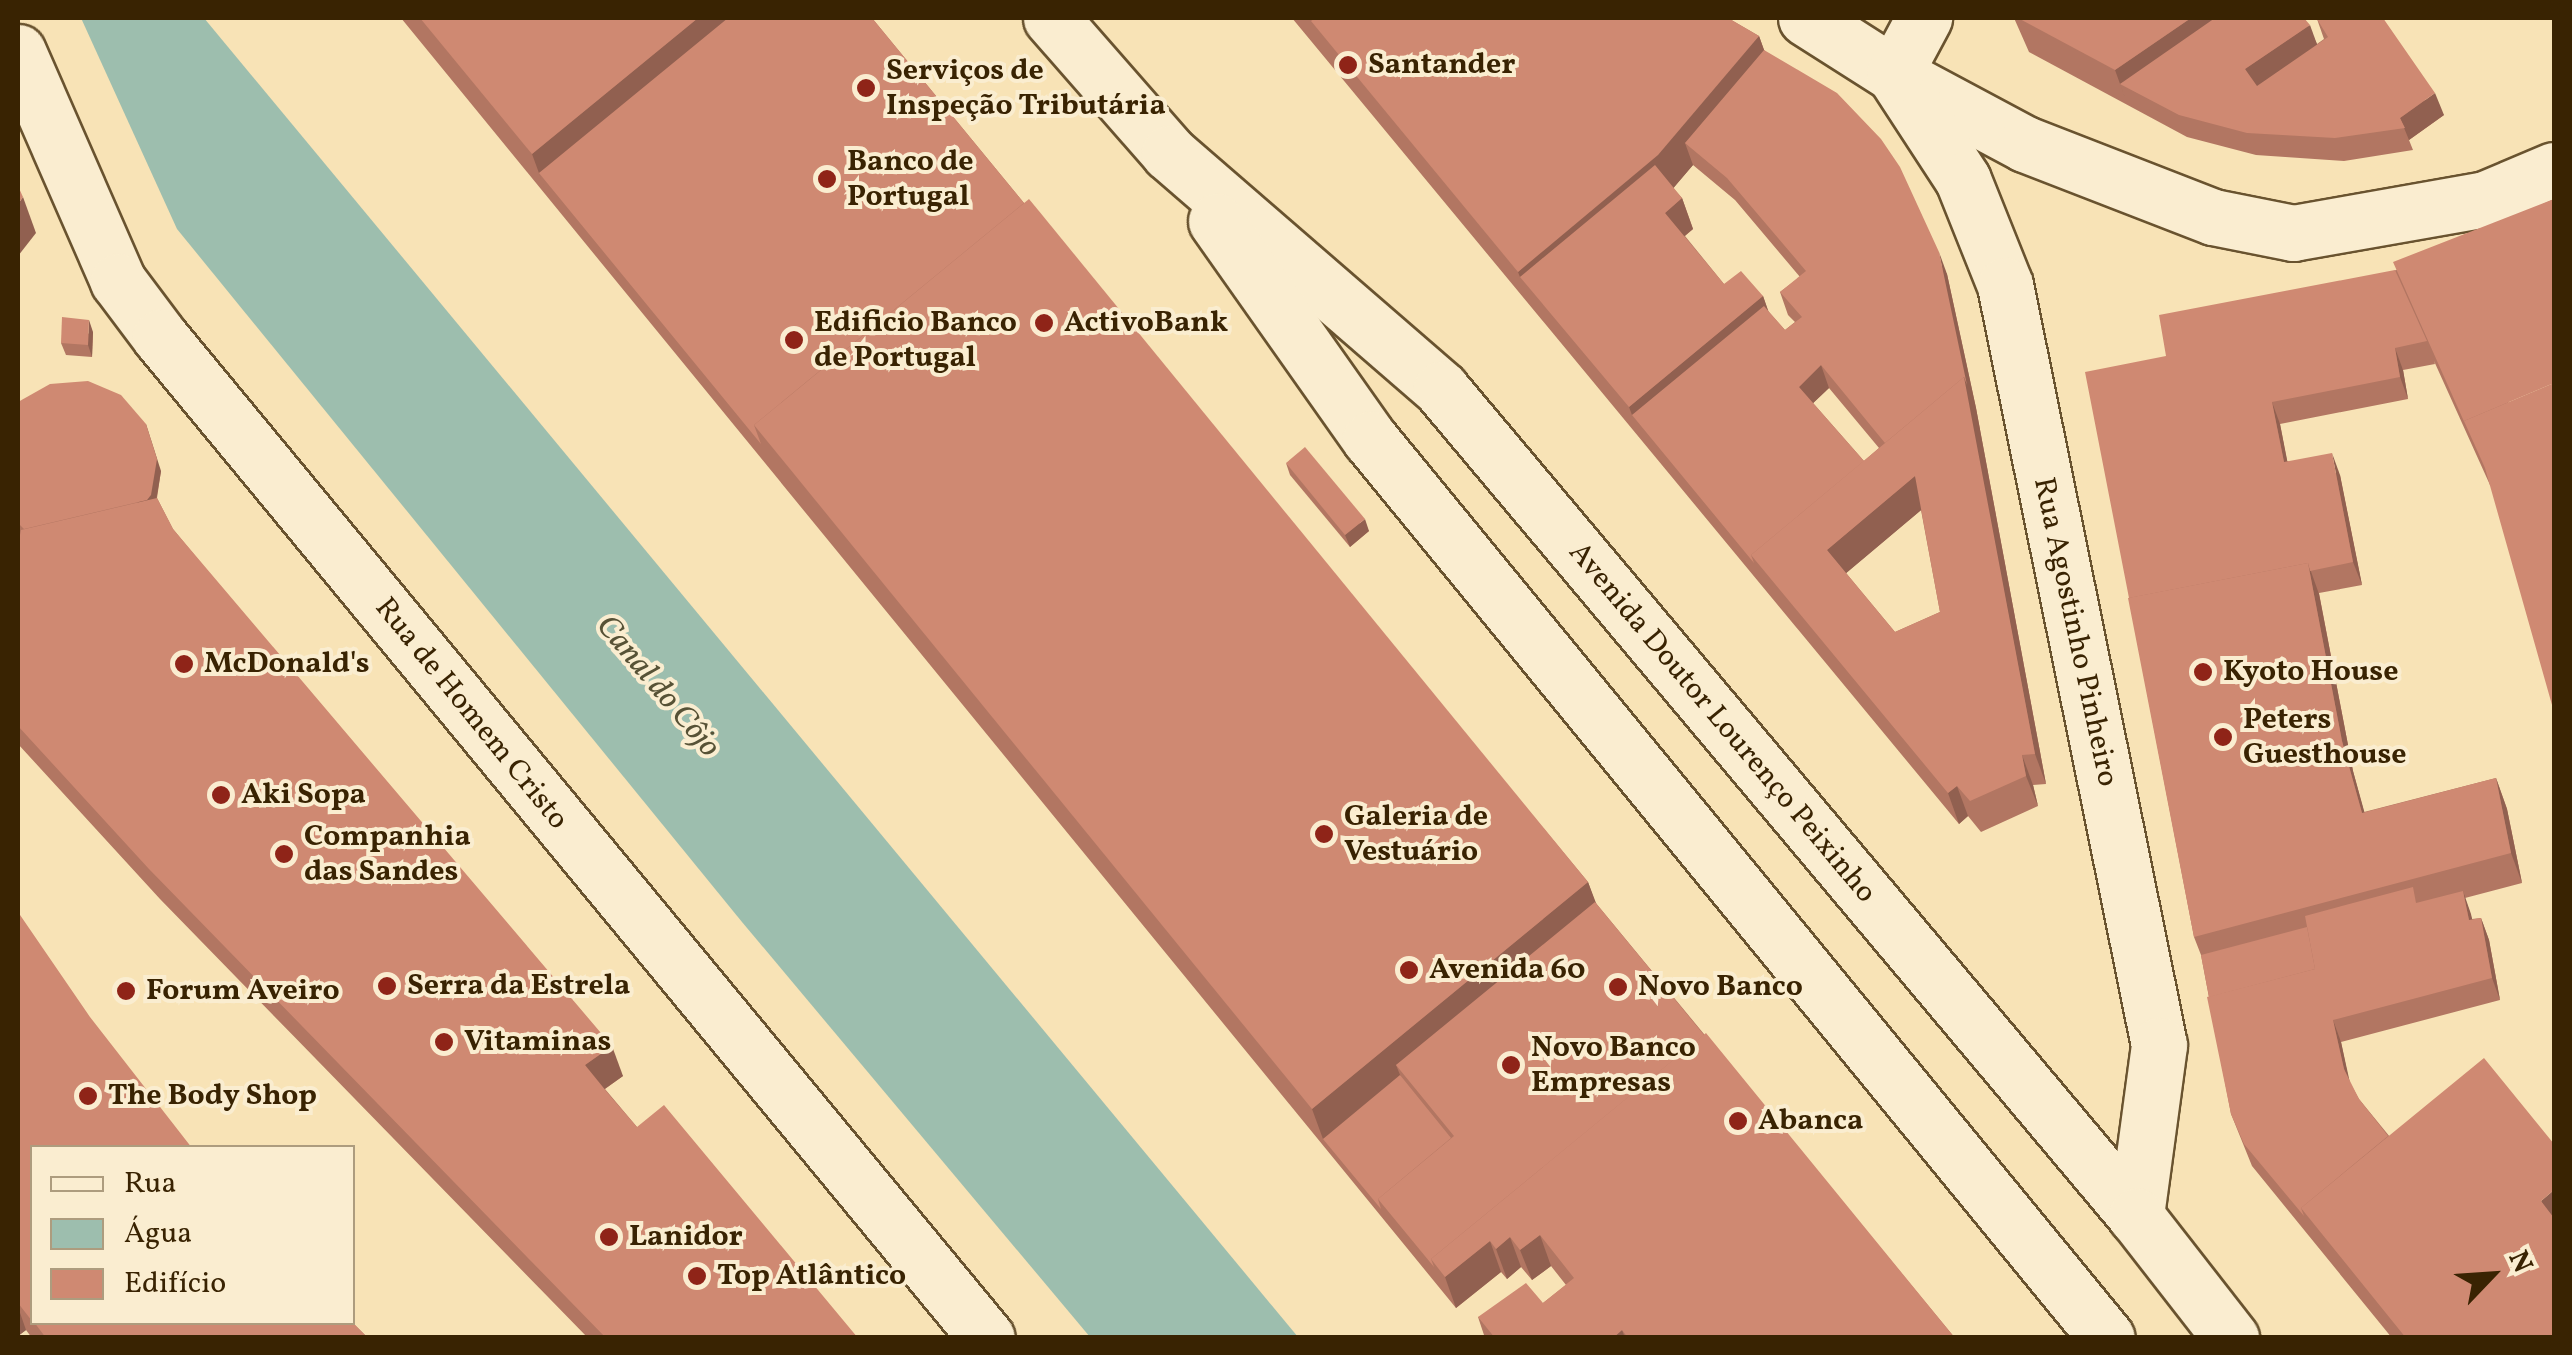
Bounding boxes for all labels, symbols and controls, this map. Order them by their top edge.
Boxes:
place label: Santander [1368,47,1515,83]
place label: Serviços de Inspeção Tributária [886,53,1166,124]
marker: Santander [1337,54,1359,76]
marker: Serviços de Inspeção Tributária [855,77,877,99]
place label: Banco de Portugal [847,144,974,214]
marker: Banco de Portugal [816,168,838,190]
place label: Edificio Banco de Portugal [814,305,1017,376]
place label: ActivoBank [1064,305,1228,341]
marker: ActivoBank [1033,312,1055,334]
marker: Edificio Banco de Portugal [783,329,805,351]
street label: Rua Agostinho Pinheiro [2025,474,2125,790]
street label: Avenida Doutor Lourenço Peixinho [1560,535,1884,911]
street label: Rua de Homem Cristo [367,591,575,837]
water label: Canal do Côjo [587,608,727,766]
place label: McDonald's [204,646,370,682]
marker: McDonald's [173,653,195,675]
place label: Kyoto House [2223,654,2398,690]
marker: Kyoto House [2192,661,2214,683]
place label: Peters Guesthouse [2243,702,2407,772]
marker: Peters Guesthouse [2212,726,2234,748]
place label: Aki Sopa [241,777,366,813]
marker: Aki Sopa [210,784,232,806]
place label: Galeria de Vestuário [1344,799,1488,870]
place label: Companhia das Sandes [304,819,471,890]
marker: Galeria de Vestuário [1313,823,1335,845]
marker: Companhia das Sandes [273,843,295,865]
place label: Avenida 60 [1429,952,1585,988]
marker: Avenida 60 [1398,959,1420,981]
place label: Serra da Estrela [407,968,630,1004]
place label: Novo Banco [1638,969,1803,1005]
place label: Forum Aveiro [146,973,340,1009]
marker: Serra da Estrela [376,975,398,997]
marker: Novo Banco [1607,976,1629,998]
marker: Forum Aveiro [115,980,137,1002]
place label: Vitaminas [464,1024,611,1060]
place label: Novo Banco Empresas [1531,1030,1696,1100]
marker: Vitaminas [433,1031,455,1053]
marker: Novo Banco Empresas [1500,1054,1522,1076]
place label: The Body Shop [108,1078,317,1114]
marker: The Body Shop [77,1085,99,1107]
place label: Abanca [1758,1103,1863,1139]
marker: Abanca [1727,1110,1749,1132]
legend [30,1145,355,1325]
text: Rua [124,1163,176,1205]
text: Água [124,1213,192,1255]
place label: Lanidor [629,1219,743,1255]
north arrow [2442,1225,2542,1325]
marker: Lanidor [598,1226,620,1248]
text: N [2498,1245,2542,1280]
place label: Top Atlântico [717,1258,906,1294]
text: Edifício [124,1263,226,1305]
marker: Top Atlântico [686,1265,708,1287]

